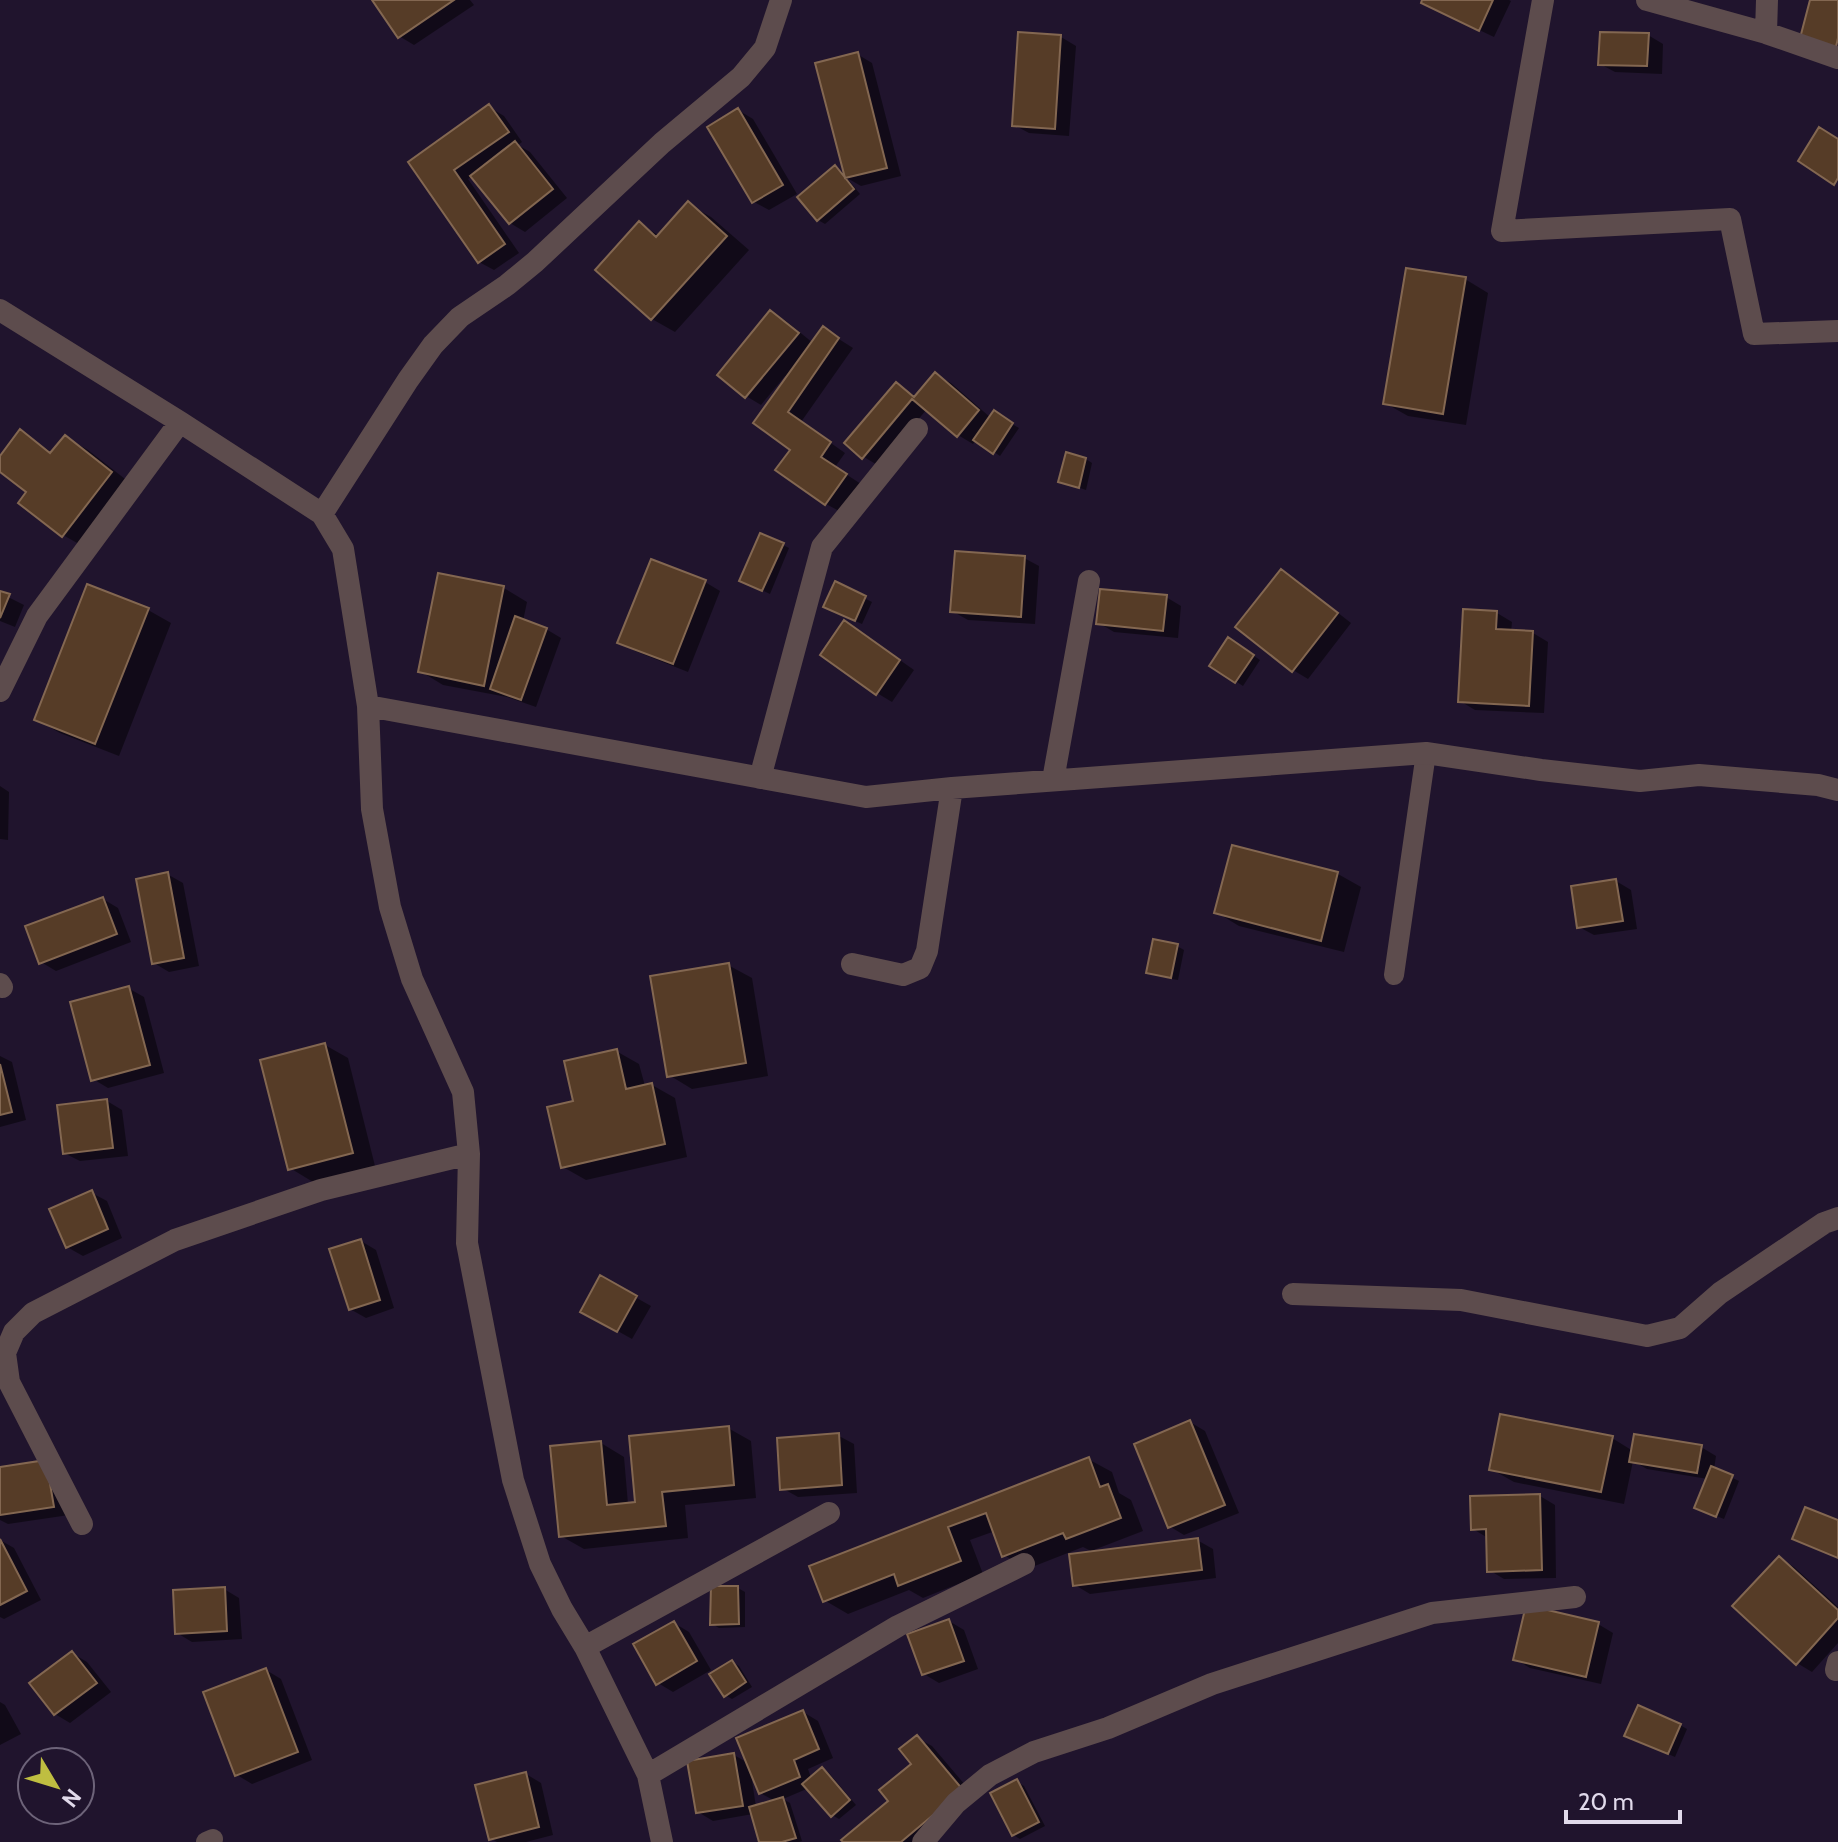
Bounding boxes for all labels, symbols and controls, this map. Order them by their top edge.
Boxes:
north arrow [16,1746,96,1826]
scale bar [1566,1774,1680,1824]
text: N [56,1784,87,1812]
text: 20 m [1578,1787,1634,1816]

